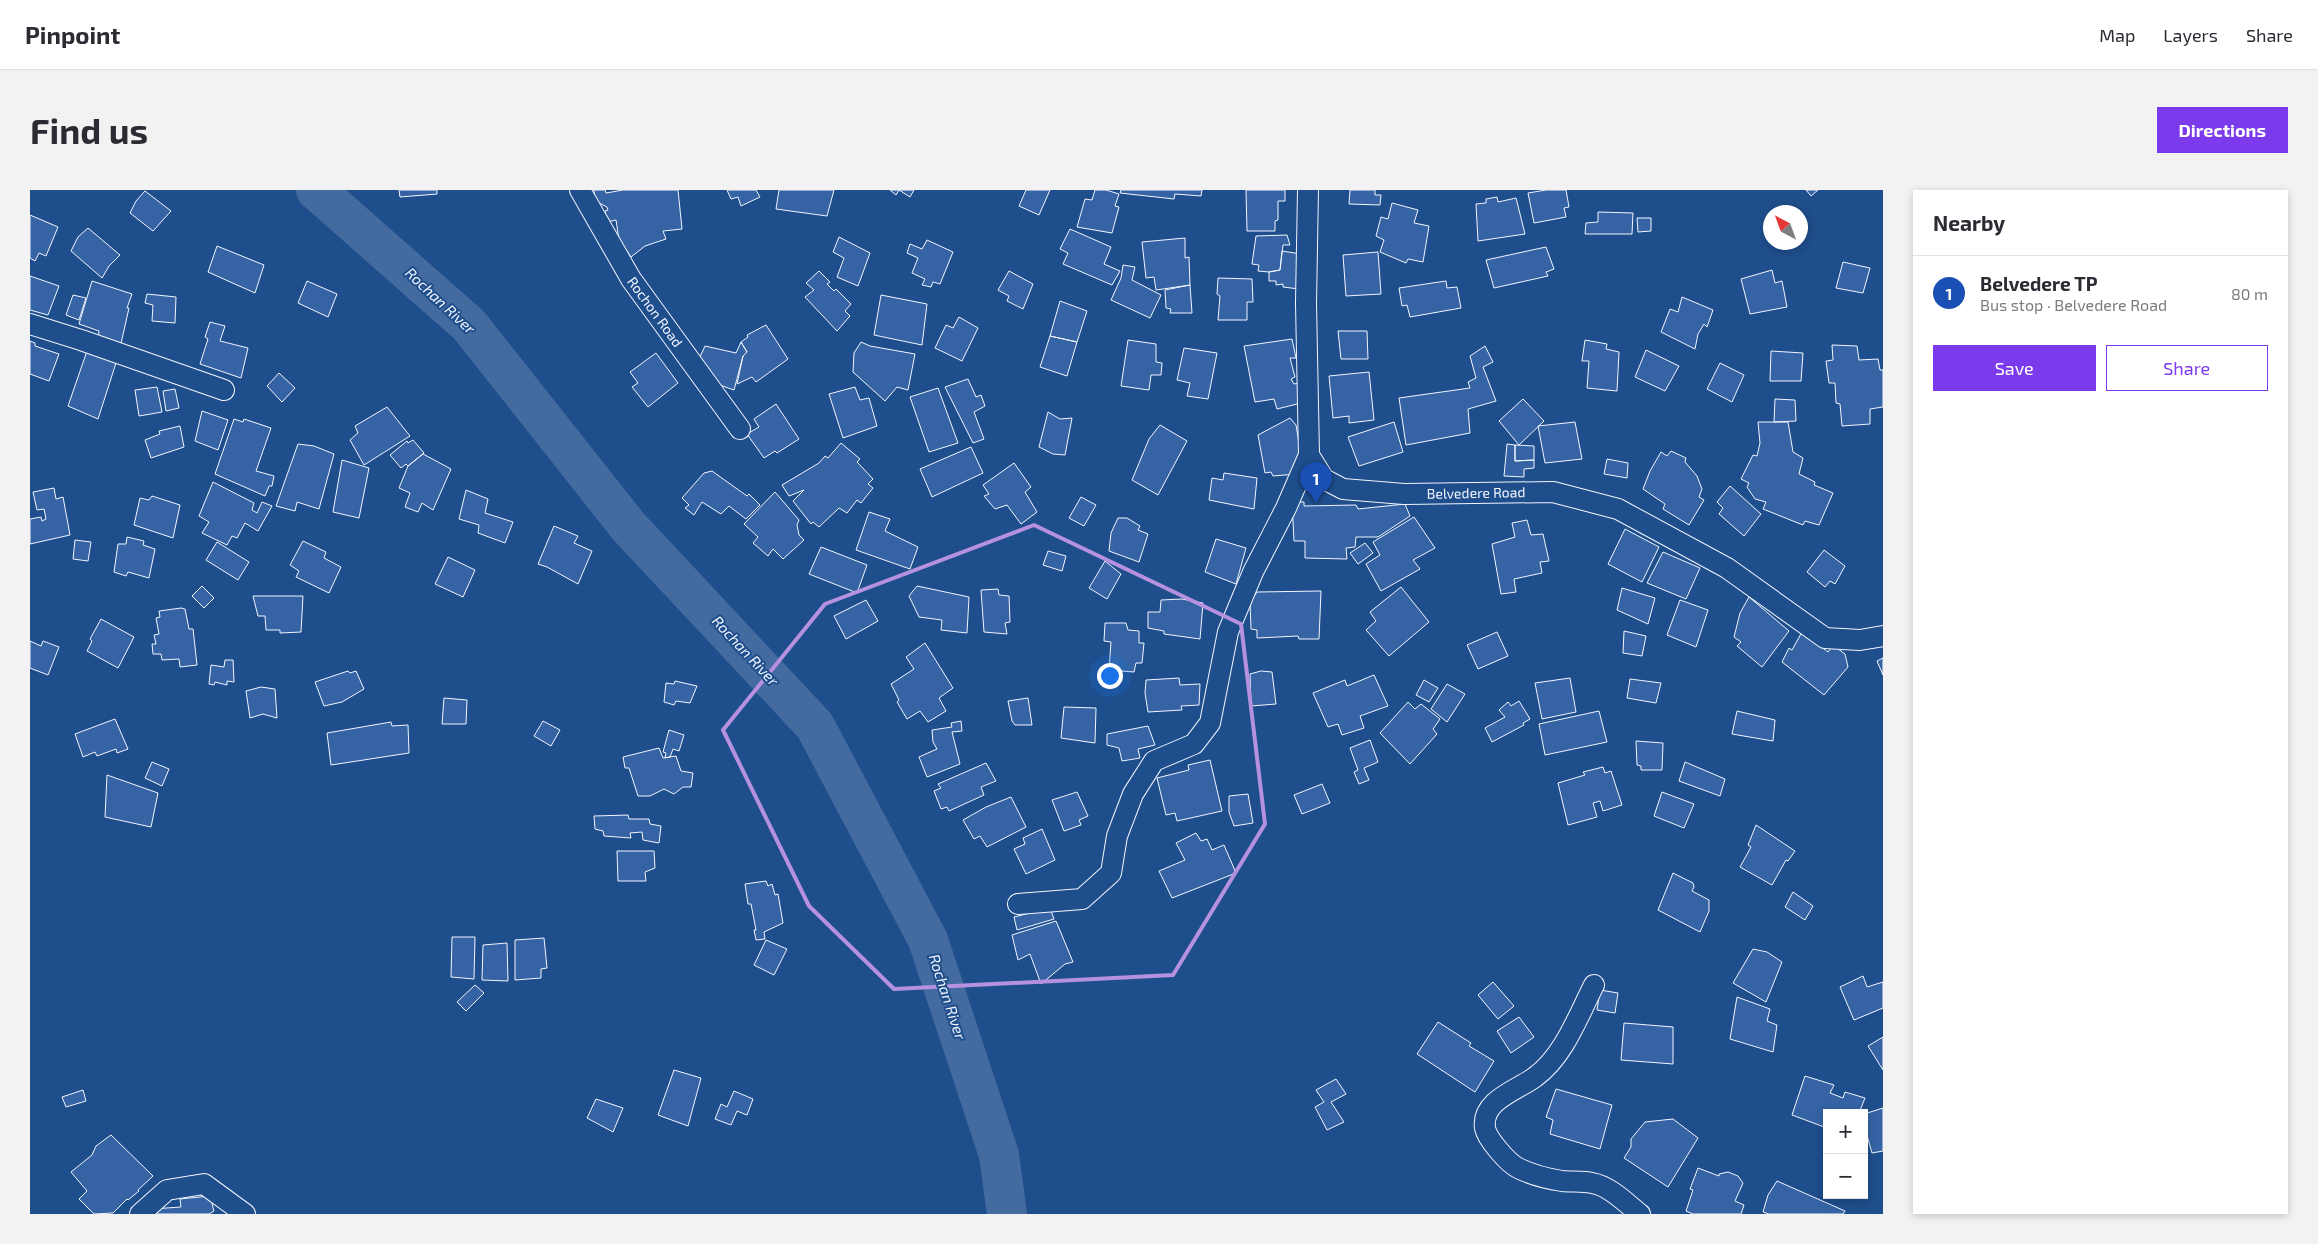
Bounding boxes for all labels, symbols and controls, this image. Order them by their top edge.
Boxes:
text: Pinpoint [25,20,120,49]
text: Map [2099,24,2135,46]
text: Layers [2163,24,2218,46]
text: Share [2246,24,2293,46]
button: Directions [2157,107,2288,153]
text: Find us [30,109,148,151]
north arrow [1763,205,1808,250]
text: Nearby [1933,210,2005,235]
water label: Rochan River [402,263,480,338]
text: Belvedere TP [1980,272,2098,295]
street label: Rochon Road [624,273,687,350]
text: 1 [1946,284,1952,303]
text: 80 m [2231,284,2268,303]
text: Bus stop · Belvedere Road [1980,295,2167,314]
button: Save [1933,345,2096,391]
button: Share [2106,345,2268,391]
pin: 1 [1300,462,1332,503]
street label: Belvedere Road [1426,483,1526,502]
water label: Rochan River [709,612,783,690]
your location [1097,663,1123,689]
water label: Rochan River [926,952,971,1043]
map controls [1823,1109,1868,1199]
button: + [1823,1109,1868,1154]
button: − [1823,1154,1868,1199]

